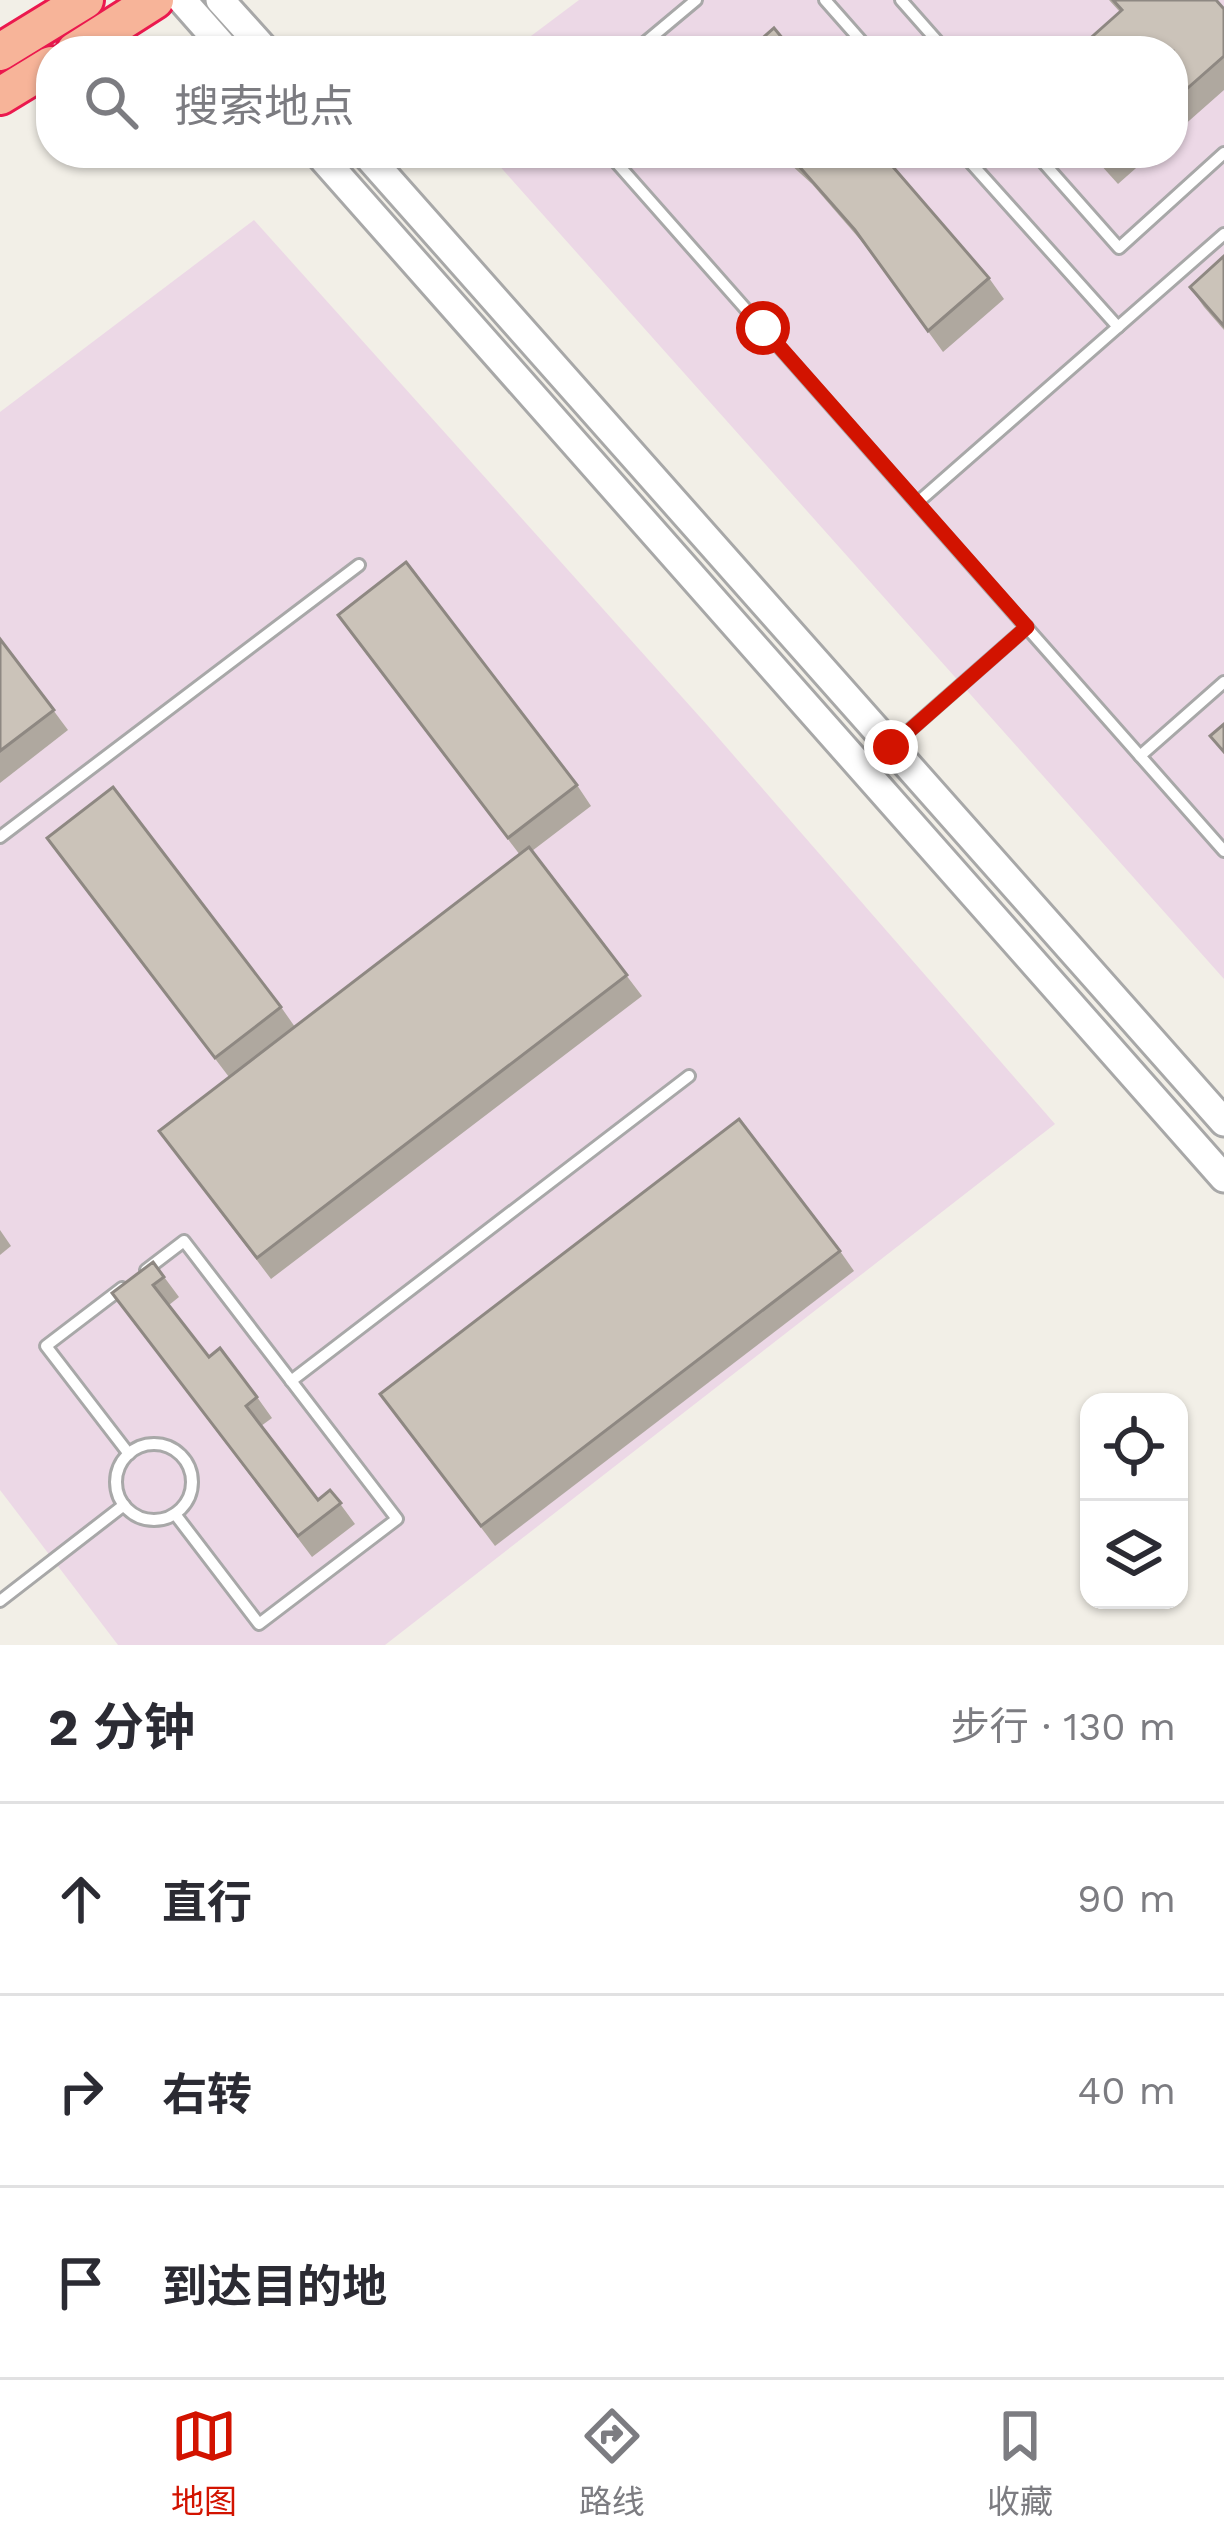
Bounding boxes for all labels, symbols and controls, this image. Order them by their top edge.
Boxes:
search box [36,36,1188,168]
icon: search [78,69,144,135]
text: 搜索地点 [174,80,354,133]
route start [736,301,790,355]
route end [864,720,918,774]
map controls [1080,1393,1188,1609]
button: locate [1080,1393,1188,1501]
button: layers [1080,1501,1188,1609]
text: 2 分钟 [48,1698,195,1757]
text: 步行 · 130 m [951,1704,1176,1749]
icon: ahead [48,1866,114,1932]
text: 直行 [162,1876,252,1929]
text: 90 m [1077,1876,1176,1921]
icon: right [48,2058,114,2124]
text: 右转 [162,2068,252,2121]
text: 40 m [1077,2068,1176,2113]
icon: arrive [48,2250,114,2316]
text: 到达目的地 [162,2260,387,2313]
tab: 地图 [171,2403,237,2523]
tab: 路线 [579,2403,645,2523]
tab: 收藏 [987,2403,1053,2523]

